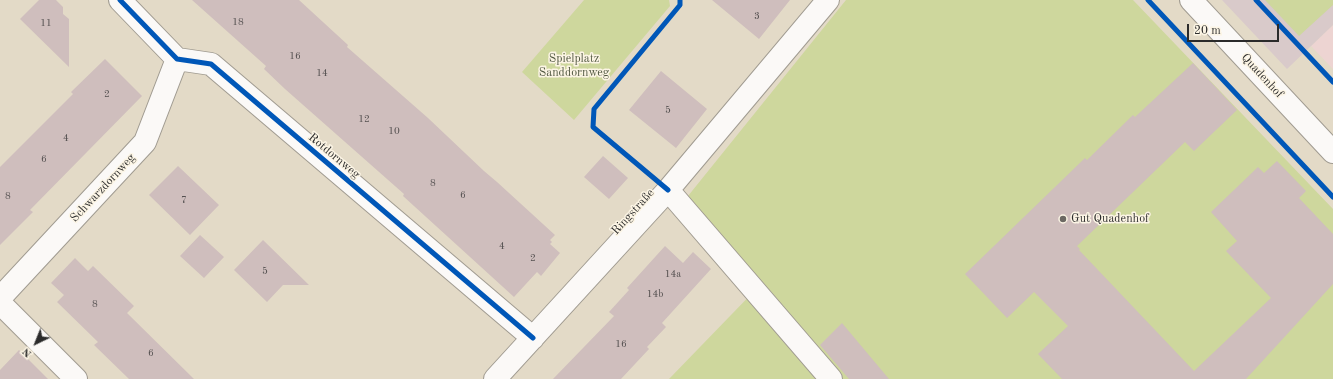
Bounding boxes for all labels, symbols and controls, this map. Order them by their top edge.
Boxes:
house number: 3 [754,10,760,22]
house number: 18 [232,16,244,28]
scale bar [1189,16,1281,42]
house number: 11 [40,17,52,29]
text: 20 m [1194,25,1221,37]
house number: 16 [289,50,301,62]
street label: Quadenhof [1238,51,1286,101]
park label: Spielplatz Sanddornweg [539,52,609,80]
house number: 14 [316,67,328,79]
house number: 2 [104,88,110,100]
house number: 5 [665,104,671,116]
house number: 12 [358,113,370,125]
house number: 10 [388,125,400,137]
street label: Rotdornweg [305,130,363,182]
house number: 4 [63,132,69,144]
street label: Schwarzdornweg [68,151,138,225]
house number: 6 [41,153,47,165]
house number: 8 [430,177,436,189]
street label: Ringstraße [609,186,657,238]
house number: 6 [460,189,466,201]
house number: 8 [5,190,11,202]
house number: 7 [181,194,187,206]
place label: Gut Quadenhof [1071,212,1149,226]
marker: Gut Quadenhof [1058,214,1068,224]
house number: 4 [499,240,505,252]
house number: 2 [530,252,536,264]
house number: 5 [262,265,268,277]
house number: 14a [665,268,681,280]
house number: 14b [647,288,663,300]
house number: 8 [92,298,98,310]
north arrow [16,323,56,363]
house number: 16 [615,338,627,350]
text: N [21,345,34,359]
house number: 6 [148,347,154,359]

